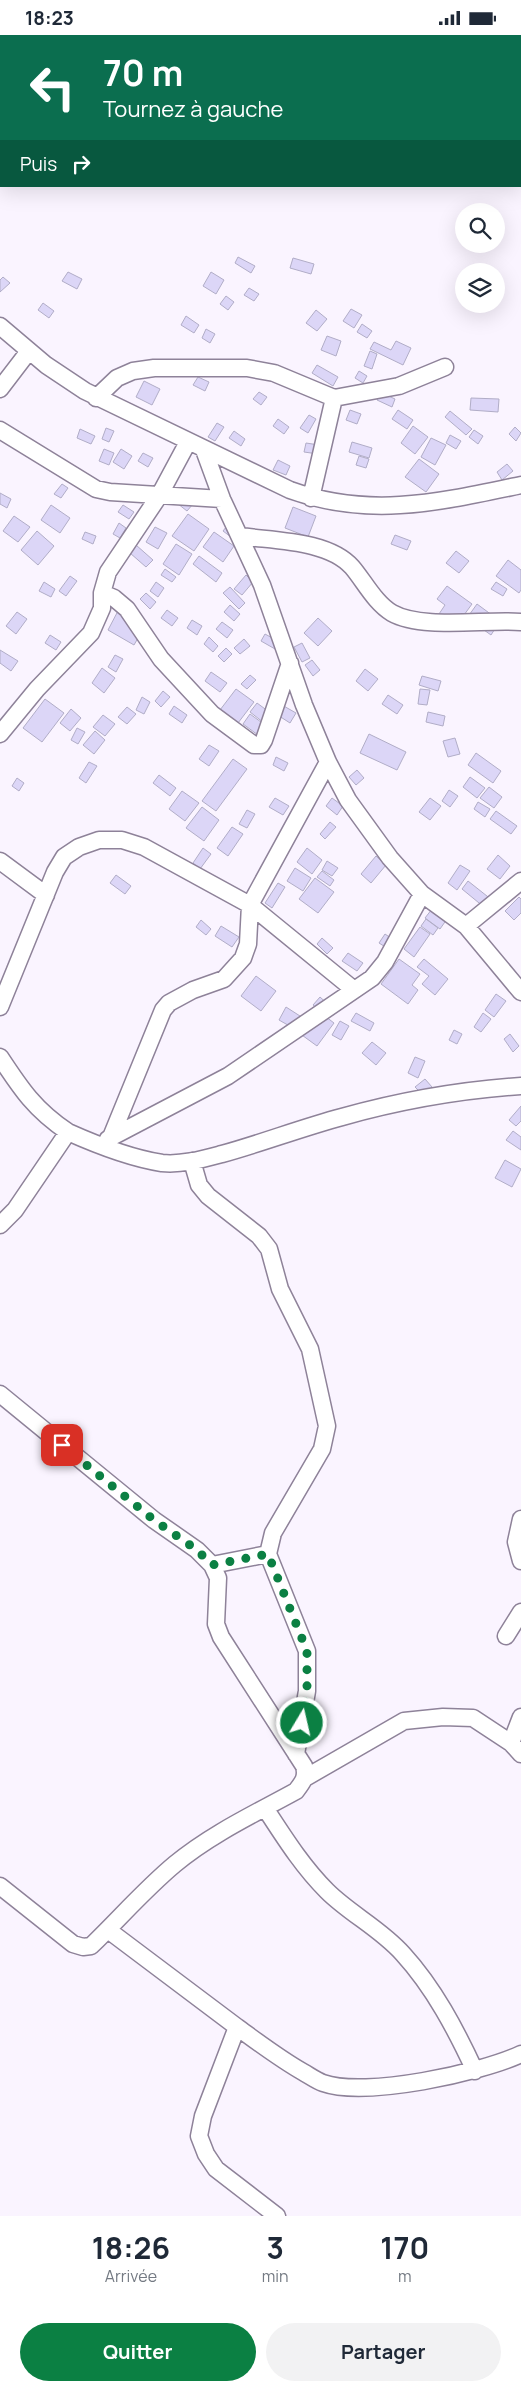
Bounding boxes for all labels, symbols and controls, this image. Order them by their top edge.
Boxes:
text: 18:23 [25,5,74,31]
text: 70 m [103,49,183,97]
icon: left [20,55,85,120]
text: Tournez à gauche [103,94,283,124]
icon: right [67,150,95,178]
text: Puis [20,151,57,177]
map controls [455,203,505,313]
button: search [455,203,505,253]
button: layers [455,263,505,313]
pin [41,1424,83,1466]
icon: arrive [48,1431,76,1459]
position arrow [275,1696,327,1748]
text: 18:26 [92,2227,170,2268]
text: 3 [266,2227,284,2268]
text: 170 [380,2227,429,2268]
text: Arrivée [105,2265,157,2287]
text: min [262,2265,289,2287]
text: m [398,2265,412,2287]
button: Quitter [20,2323,256,2381]
button: Partager [266,2323,501,2381]

